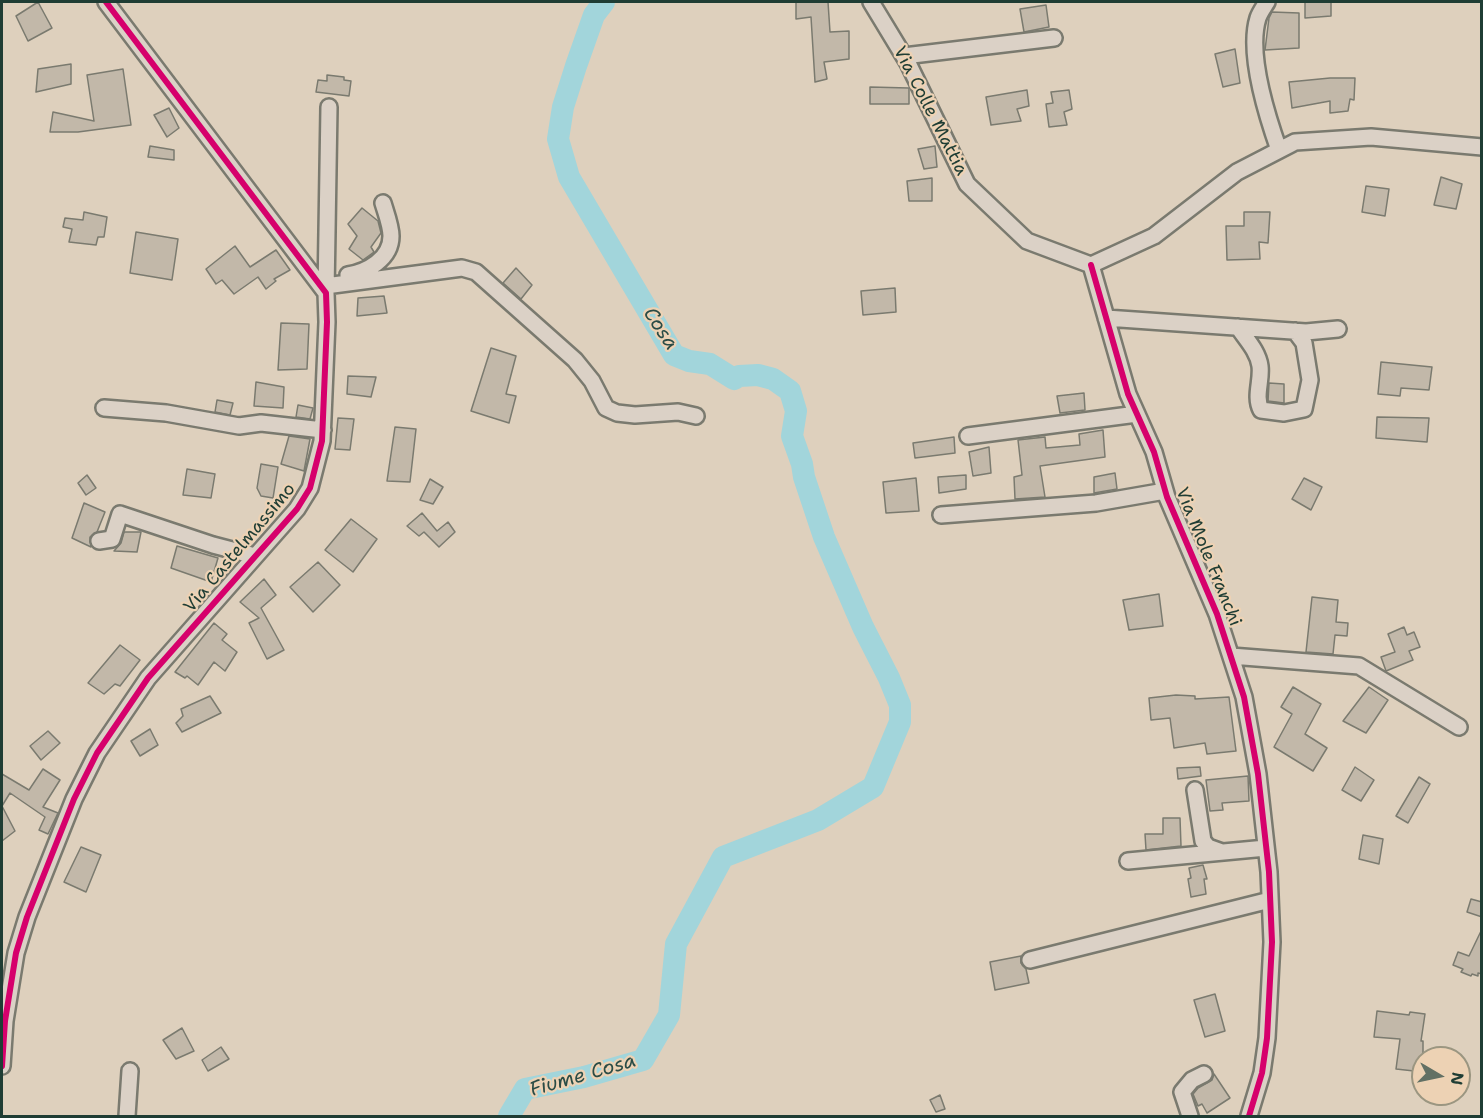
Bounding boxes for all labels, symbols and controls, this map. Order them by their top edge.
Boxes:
street label: Via Colle Mattia [888,43,972,179]
water label: Cosa [637,303,683,355]
street label: Via Castelmassimo [180,479,300,617]
street label: Via Mole Franchi [1170,485,1246,629]
north arrow [1411,1046,1471,1106]
water label: Fiume Cosa [527,1049,639,1103]
text: N [1446,1071,1469,1086]

